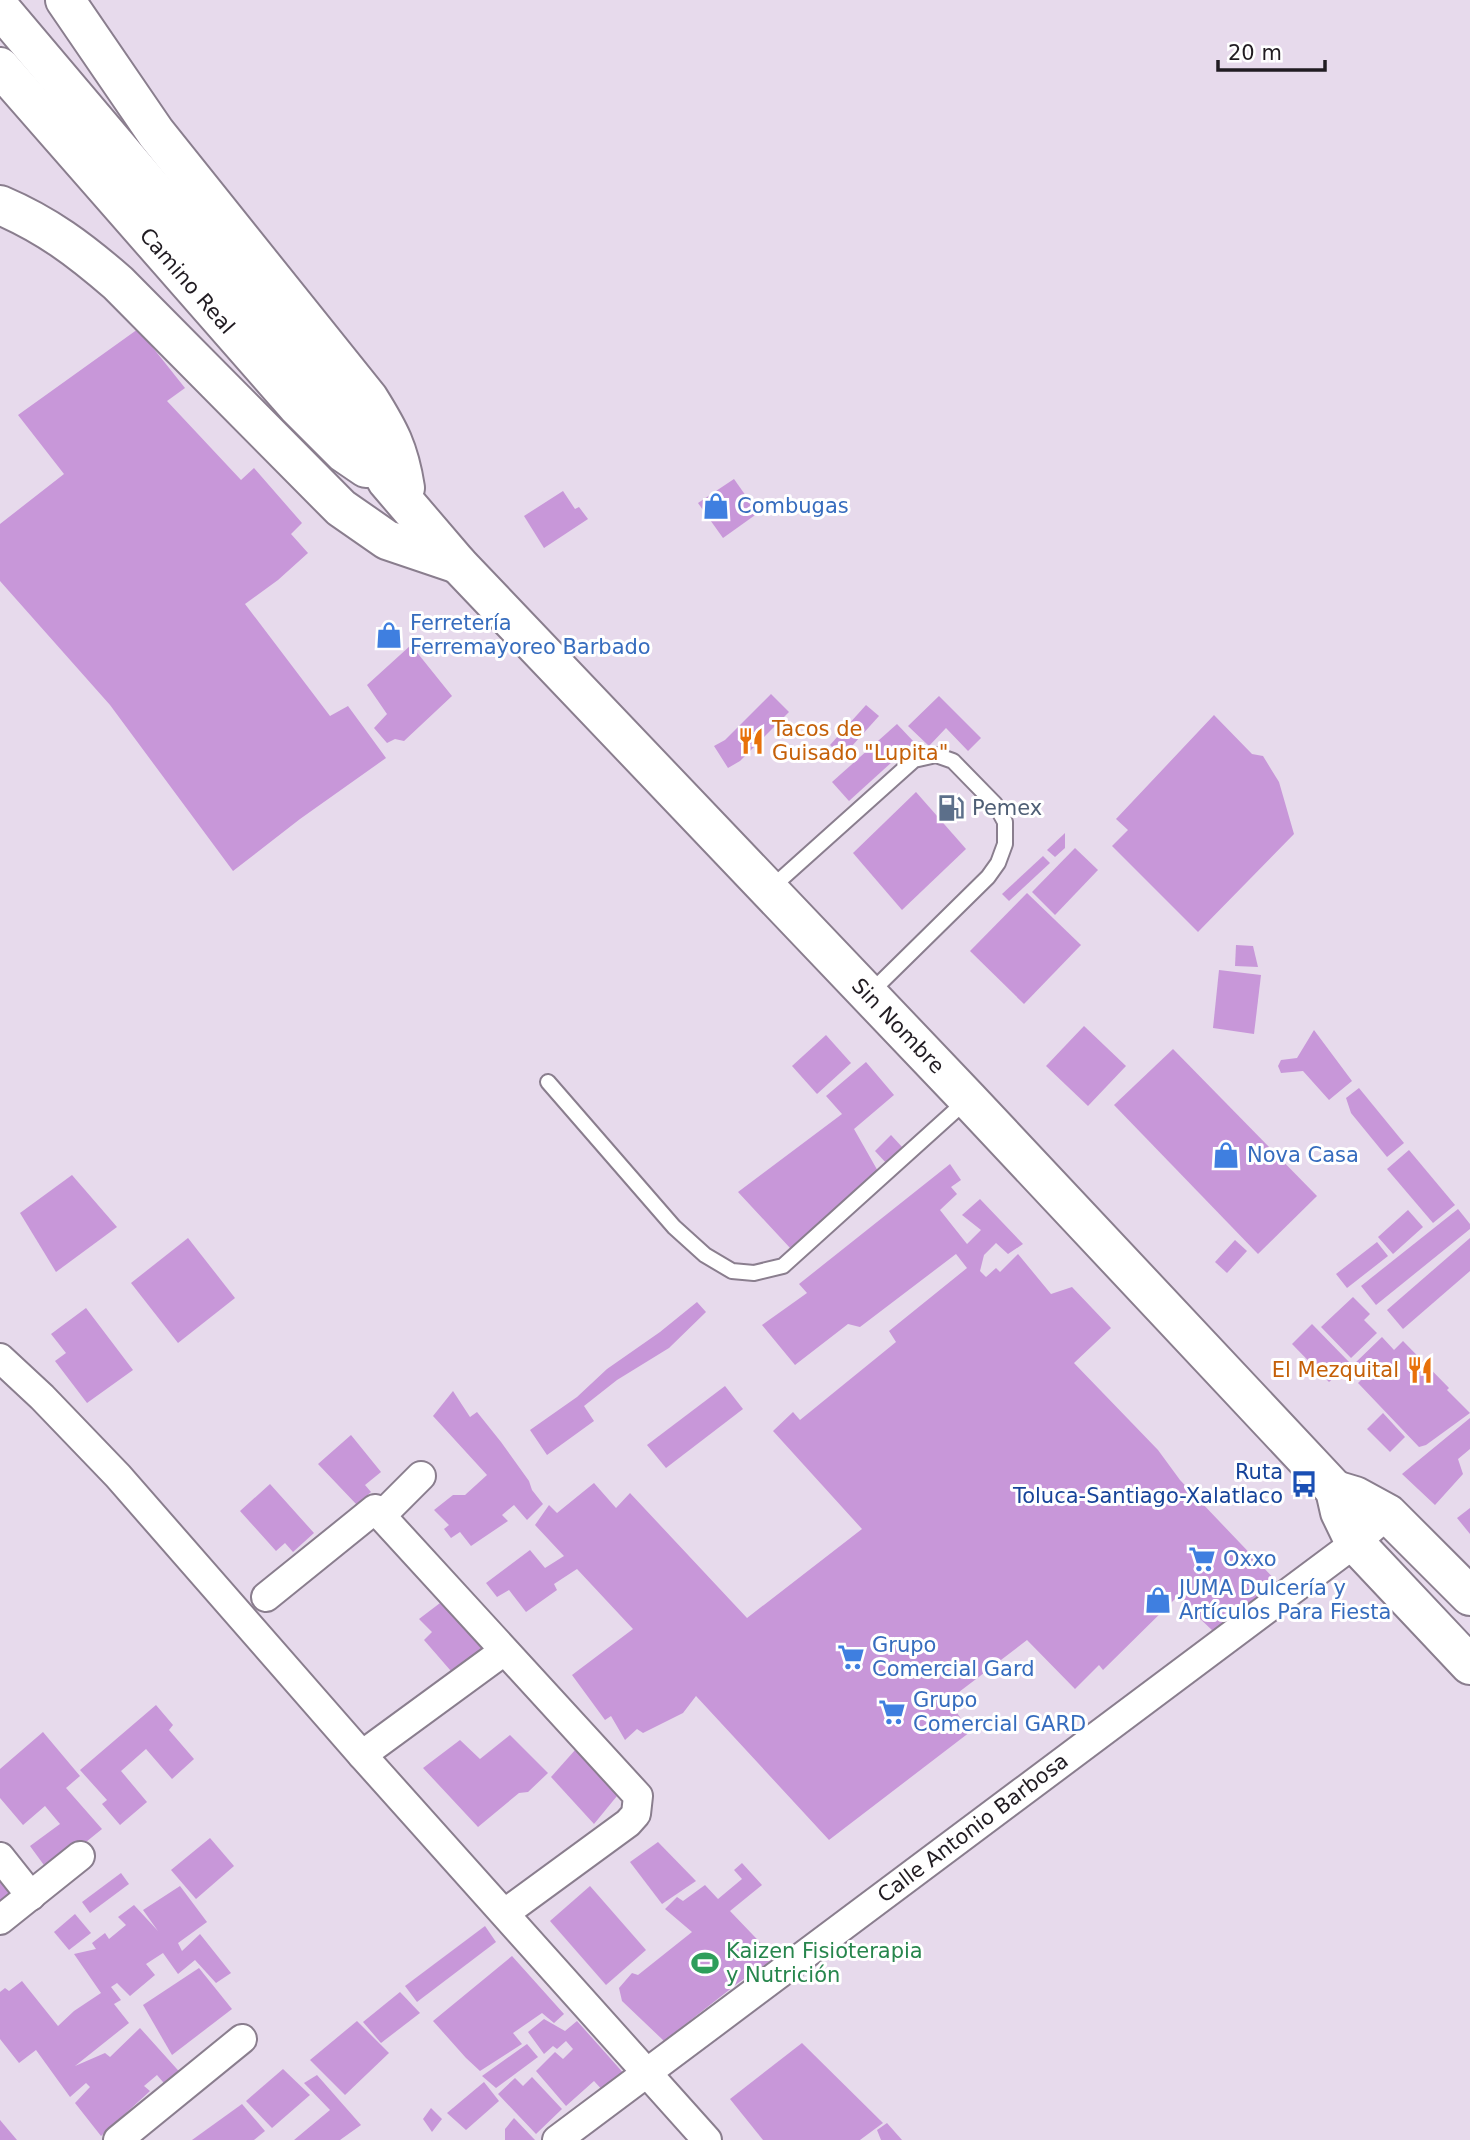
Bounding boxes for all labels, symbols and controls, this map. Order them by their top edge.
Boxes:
scale bar [1218,28,1325,72]
text: 20 m [1228,41,1282,65]
street label: Camino Real [135,223,239,339]
shop icon: Combugas [701,491,731,521]
place label: Combugas [737,494,849,518]
place label: Ferretería Ferremayoreo Barbado [410,611,651,659]
shop icon: Ferretería Ferremayoreo Barbado [374,620,404,650]
place label: Tacos de Guisado "Lupita" [771,717,948,765]
restaurant icon: Tacos de Guisado "Lupita" [736,726,766,756]
fuel station icon: Pemex [936,793,966,823]
place label: Pemex [972,796,1042,820]
street label: Sin Nombre [847,974,949,1078]
shop icon: Nova Casa [1211,1140,1241,1170]
place label: Nova Casa [1247,1143,1359,1167]
restaurant icon: El Mezquital [1405,1355,1435,1385]
place label: El Mezquital [1272,1358,1399,1382]
place label: Ruta Toluca-Santiago-Xalatlaco [1012,1460,1283,1508]
bus stop icon: Ruta Toluca-Santiago-Xalatlaco [1289,1469,1319,1499]
supermarket icon: Oxxo [1187,1544,1217,1574]
place label: Oxxo [1223,1547,1277,1571]
place label: JUMA Dulcería y Artículos Para Fiesta [1177,1576,1391,1624]
shop icon: JUMA Dulcería y Artículos Para Fiesta [1143,1585,1173,1615]
place label: Grupo Comercial Gard [872,1633,1035,1681]
supermarket icon: Grupo Comercial Gard [836,1642,866,1672]
place label: Grupo Comercial GARD [913,1688,1086,1736]
supermarket icon: Grupo Comercial GARD [877,1697,907,1727]
street label: Calle Antonio Barbosa [873,1749,1073,1907]
place label: Kaizen Fisioterapia y Nutrición [726,1939,923,1987]
sports icon: Kaizen Fisioterapia y Nutrición [690,1948,720,1978]

